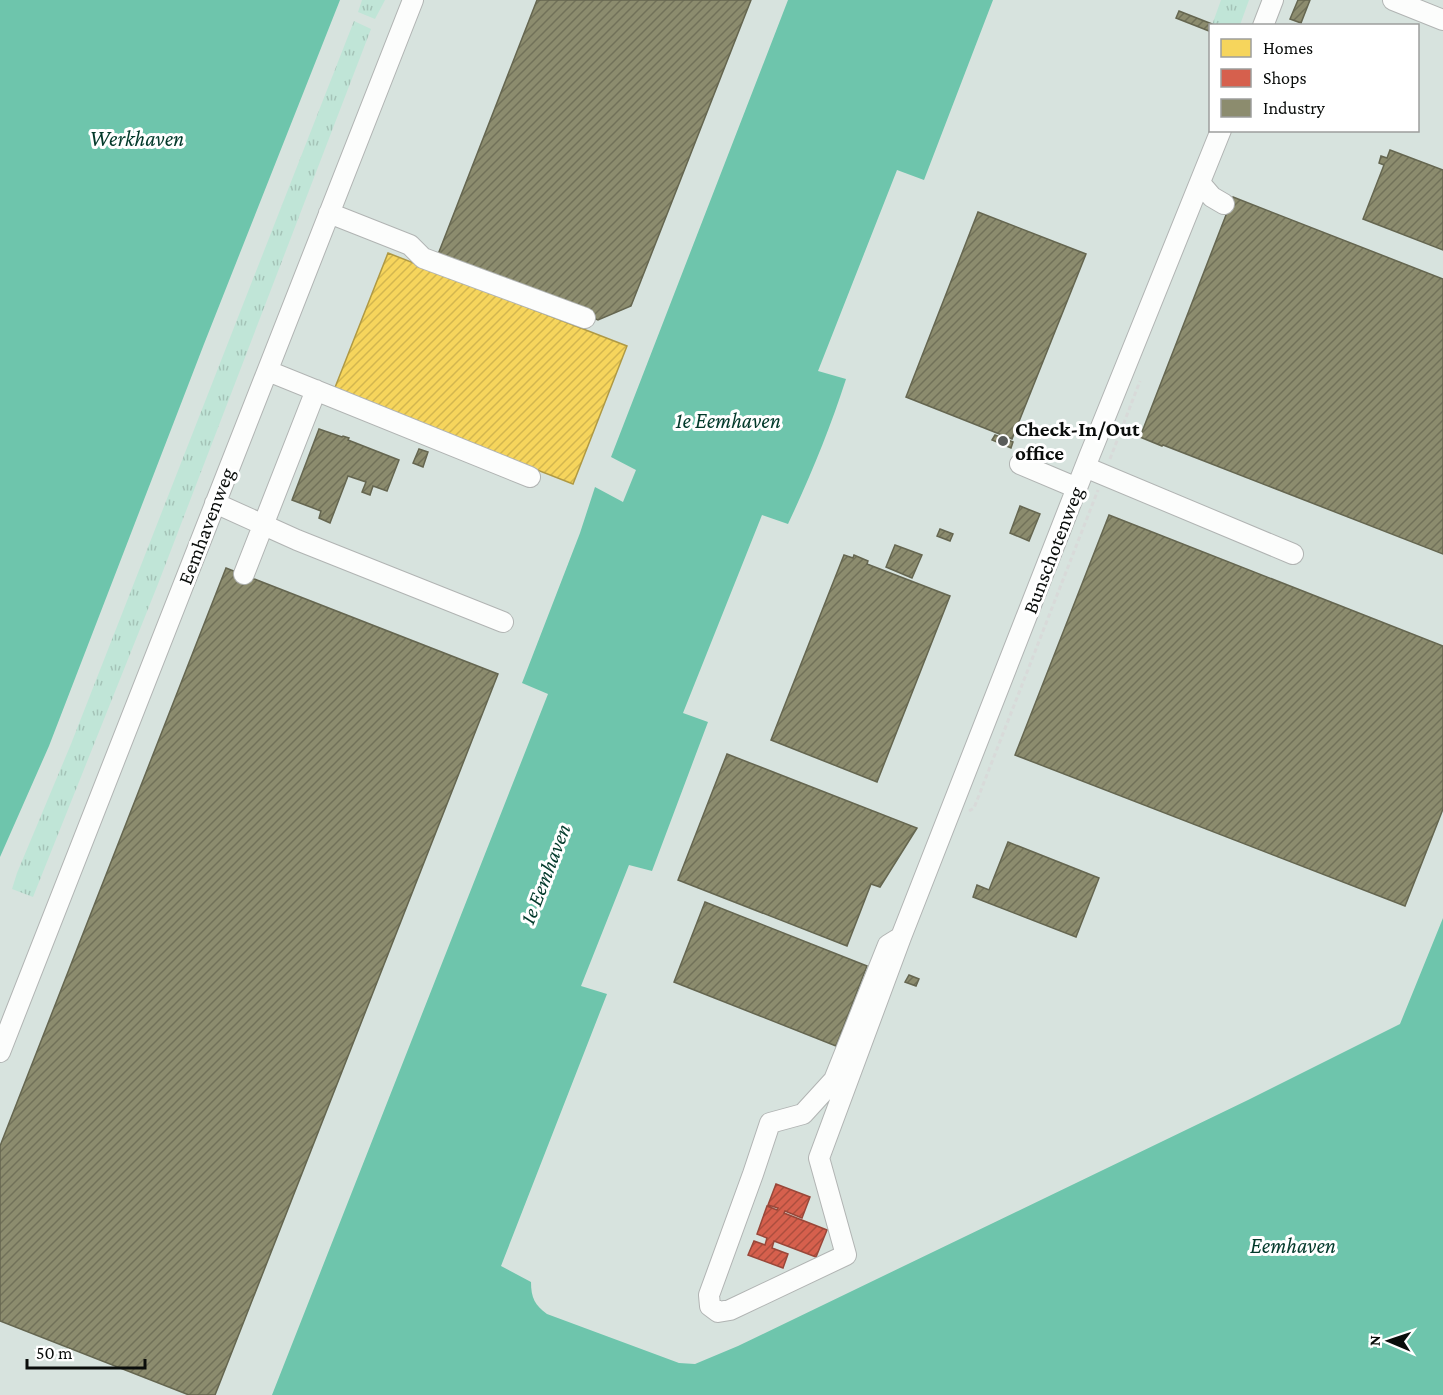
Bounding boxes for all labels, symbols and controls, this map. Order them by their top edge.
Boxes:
legend [1209,24,1419,132]
text: Homes [1263,38,1313,58]
text: Shops [1263,68,1307,88]
text: Industry [1263,98,1326,118]
water label: Werkhaven [90,126,184,151]
water label: 1e Eemhaven [675,408,781,433]
place label: Check-In/Out office [1015,417,1140,465]
marker: Check-In/Out office [996,434,1010,448]
street label: Eemhavenweg [173,464,239,588]
street label: Bunschotenweg [1018,483,1088,617]
water label: 1e Eemhaven [514,820,576,928]
water label: Eemhaven [1250,1233,1336,1258]
north arrow [1359,1311,1419,1371]
scale bar [27,1332,146,1370]
text: N [1366,1335,1383,1346]
text: 50 m [36,1343,73,1363]

